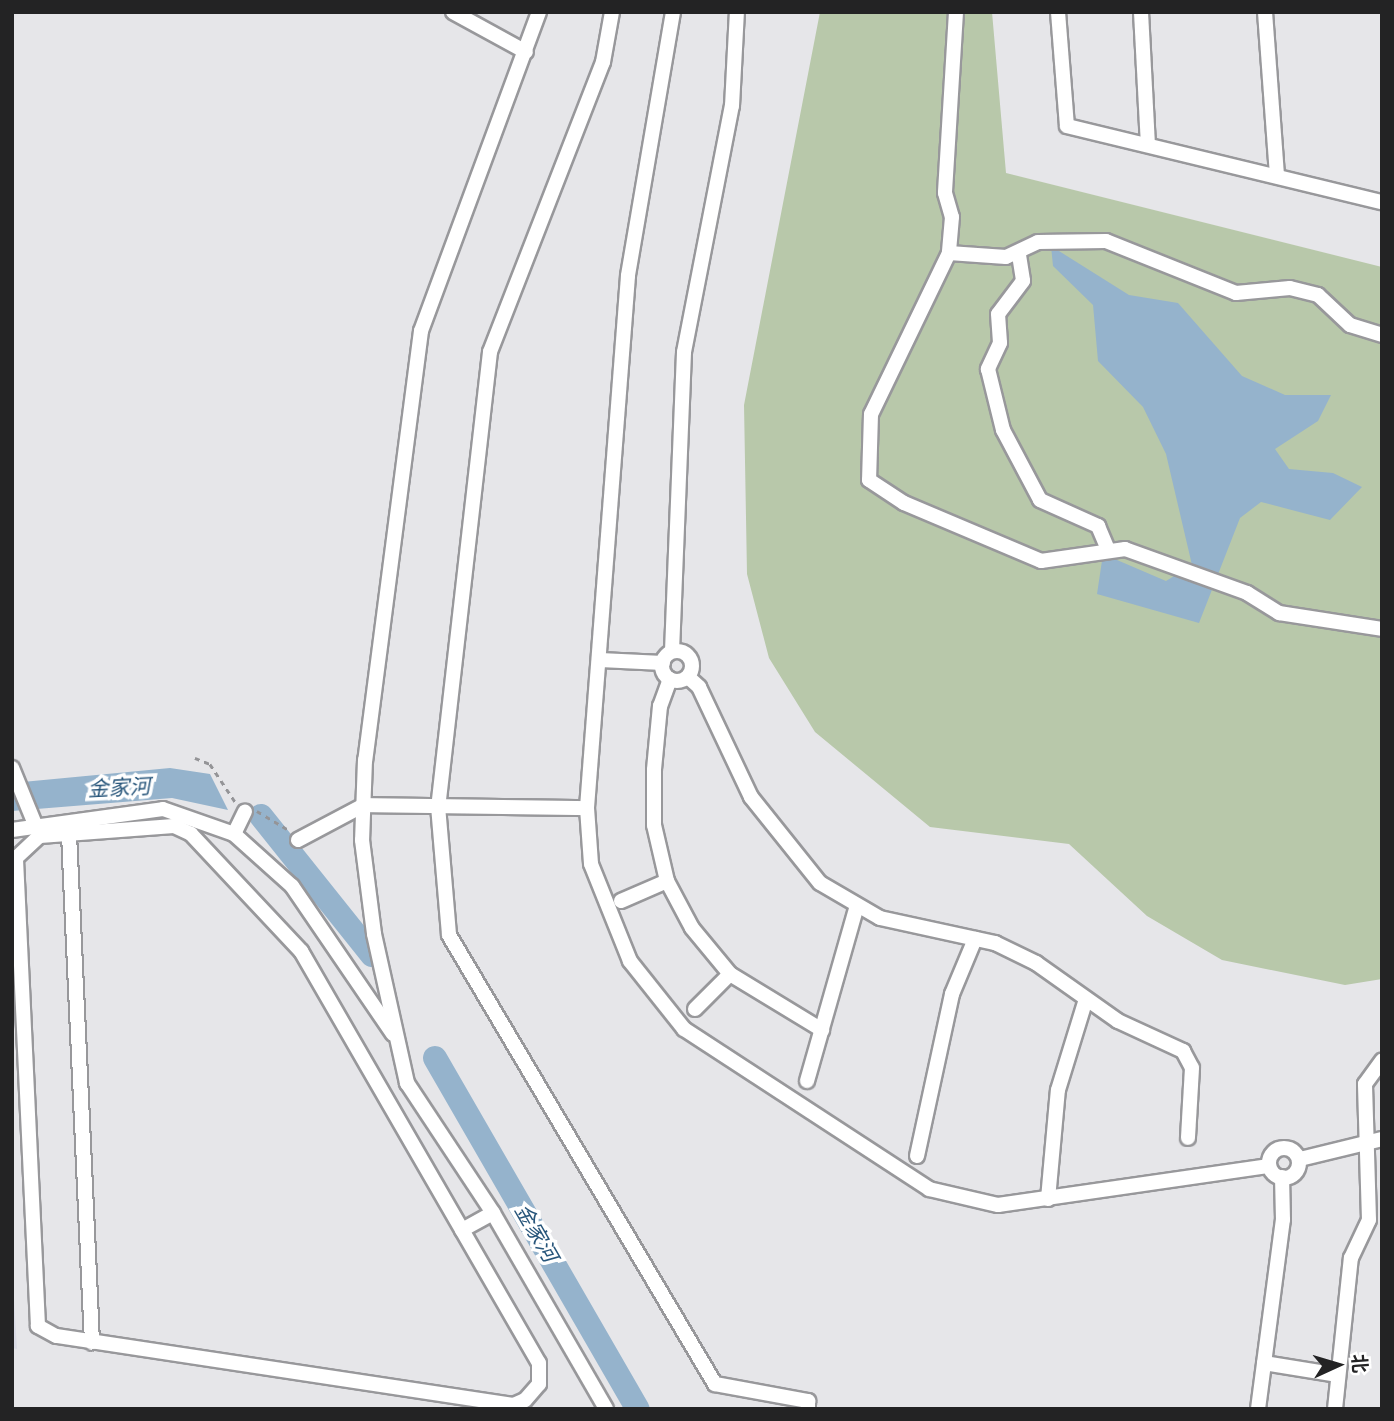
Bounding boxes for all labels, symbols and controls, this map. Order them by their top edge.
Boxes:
water label: 金家河 [87,774,151,802]
water label: 金家河 [509,1199,563,1267]
north arrow [1303,1330,1373,1400]
text: 北 [1346,1353,1373,1374]

